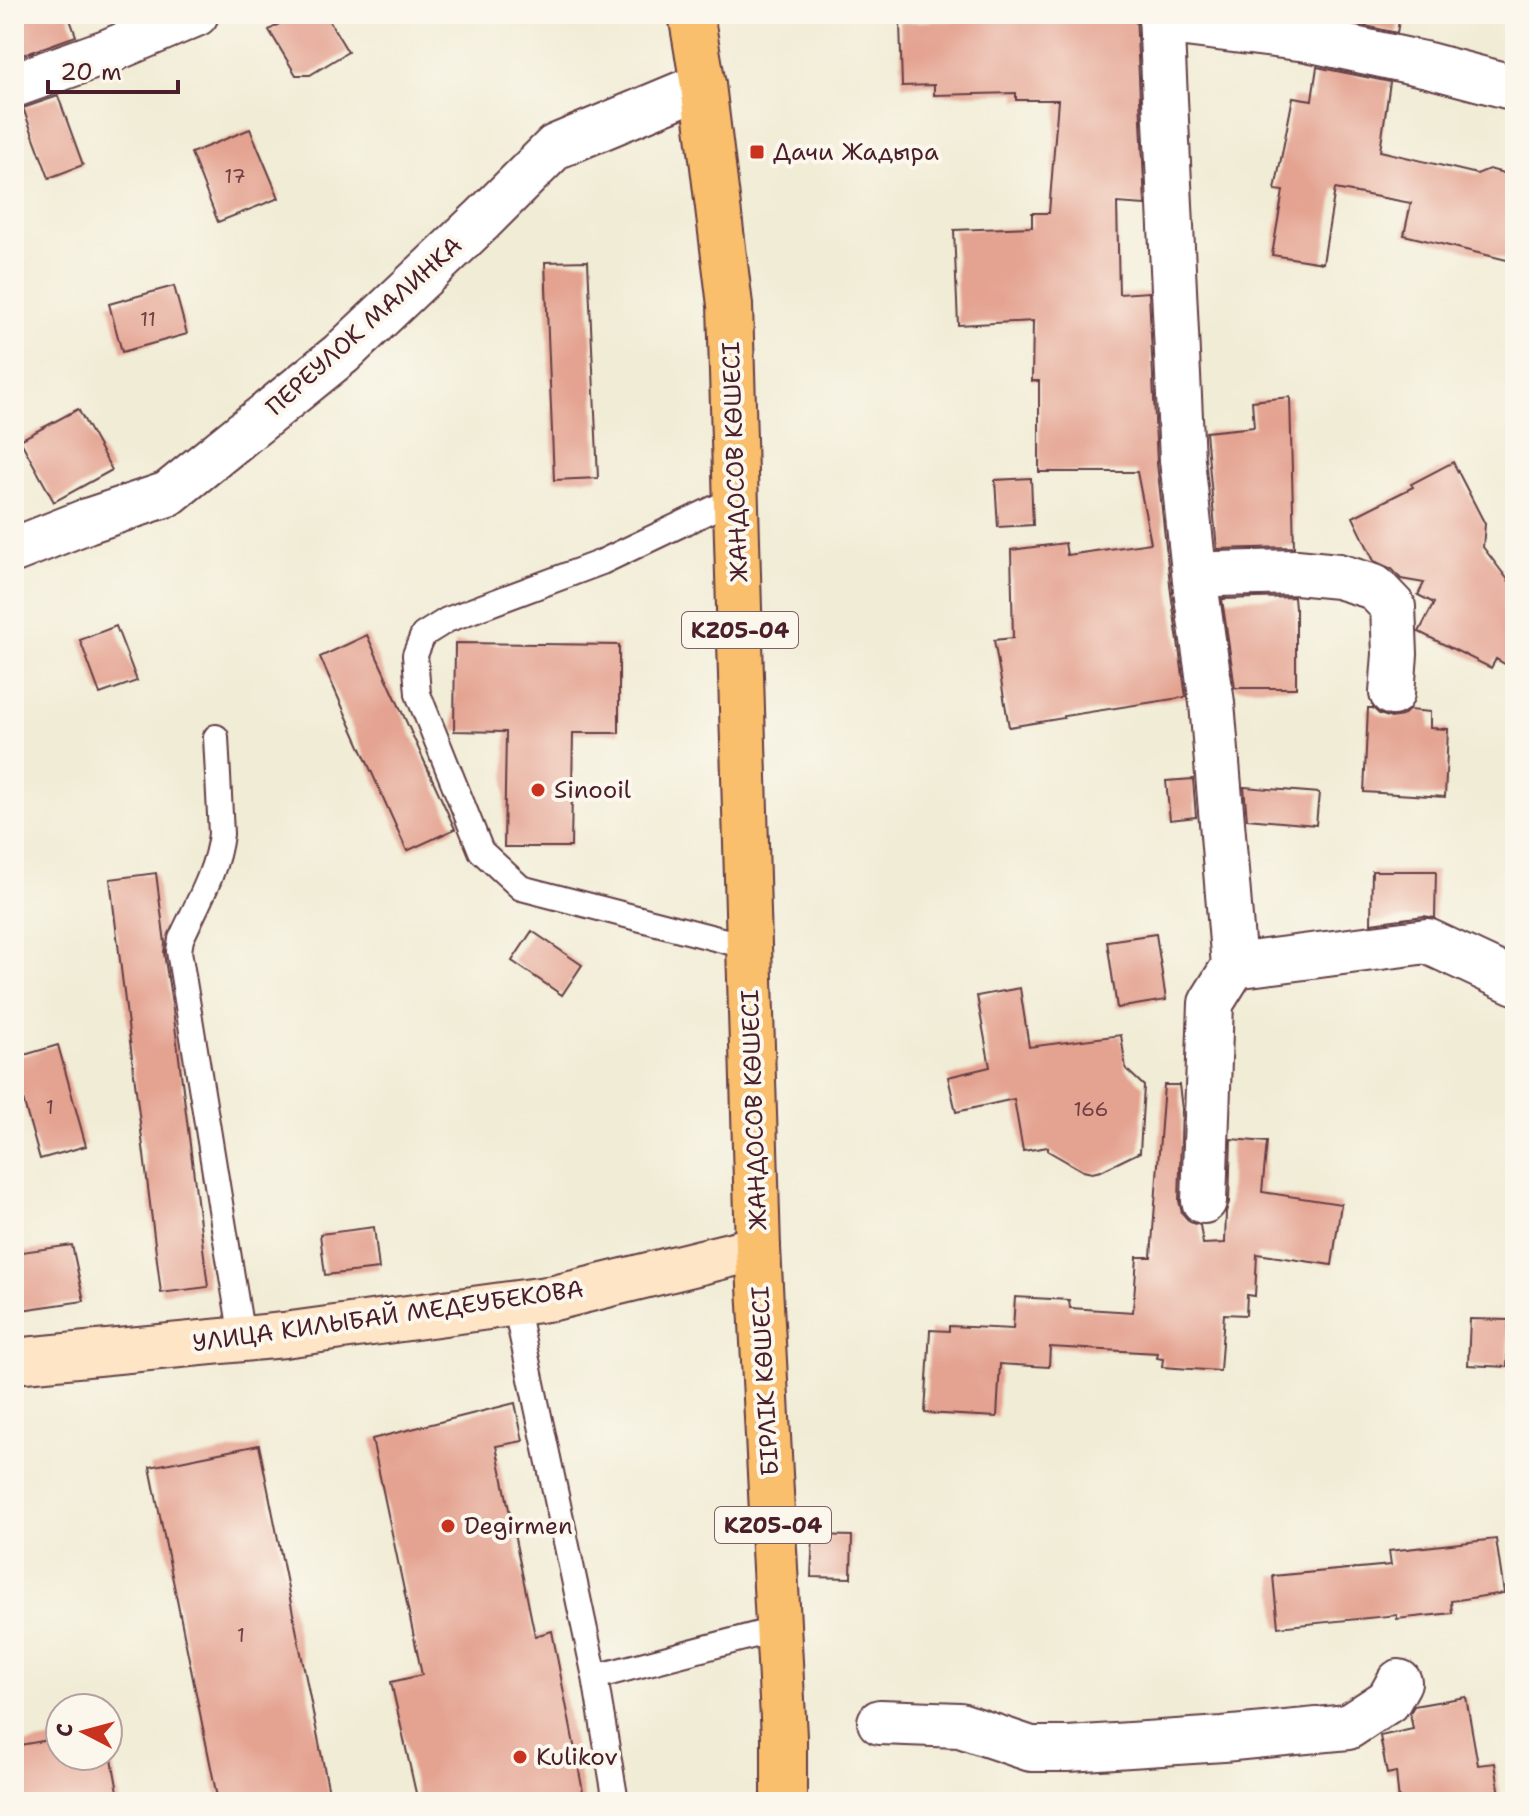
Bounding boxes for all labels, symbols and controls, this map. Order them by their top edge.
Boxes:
scale bar [48,44,178,94]
text: 20 m [60,56,122,88]
place label: Дачи Жадыра [773,136,939,168]
marker: Дачи Жадыра [748,143,766,161]
house number: 17 [224,163,246,189]
street label: ПЕРЕУЛОК МАЛИНКА [259,229,469,423]
house number: 11 [140,306,156,332]
street label: ЖАНДОСОВ КӨШЕСІ [715,341,755,583]
road number: KZ05-04 [682,612,798,648]
place label: Sinooil [554,774,632,806]
marker: Sinooil [529,781,547,799]
street label: ЖАНДОСОВ КӨШЕСІ [734,989,774,1231]
house number: 1 [46,1094,54,1120]
house number: 166 [1073,1096,1109,1122]
street label: УЛИЦА КИЛЫБАЙ МЕДЕУБЕКОВА [190,1273,586,1359]
street label: БІРЛІК КӨШЕСІ [744,1285,786,1477]
road number: KZ05-04 [715,1507,831,1543]
place label: Degirmen [464,1510,573,1542]
marker: Degirmen [439,1517,457,1535]
house number: 1 [237,1622,245,1648]
north arrow [44,1692,124,1772]
text: С [49,1722,80,1738]
place label: Kulikov [536,1741,618,1773]
marker: Kulikov [511,1748,529,1766]

